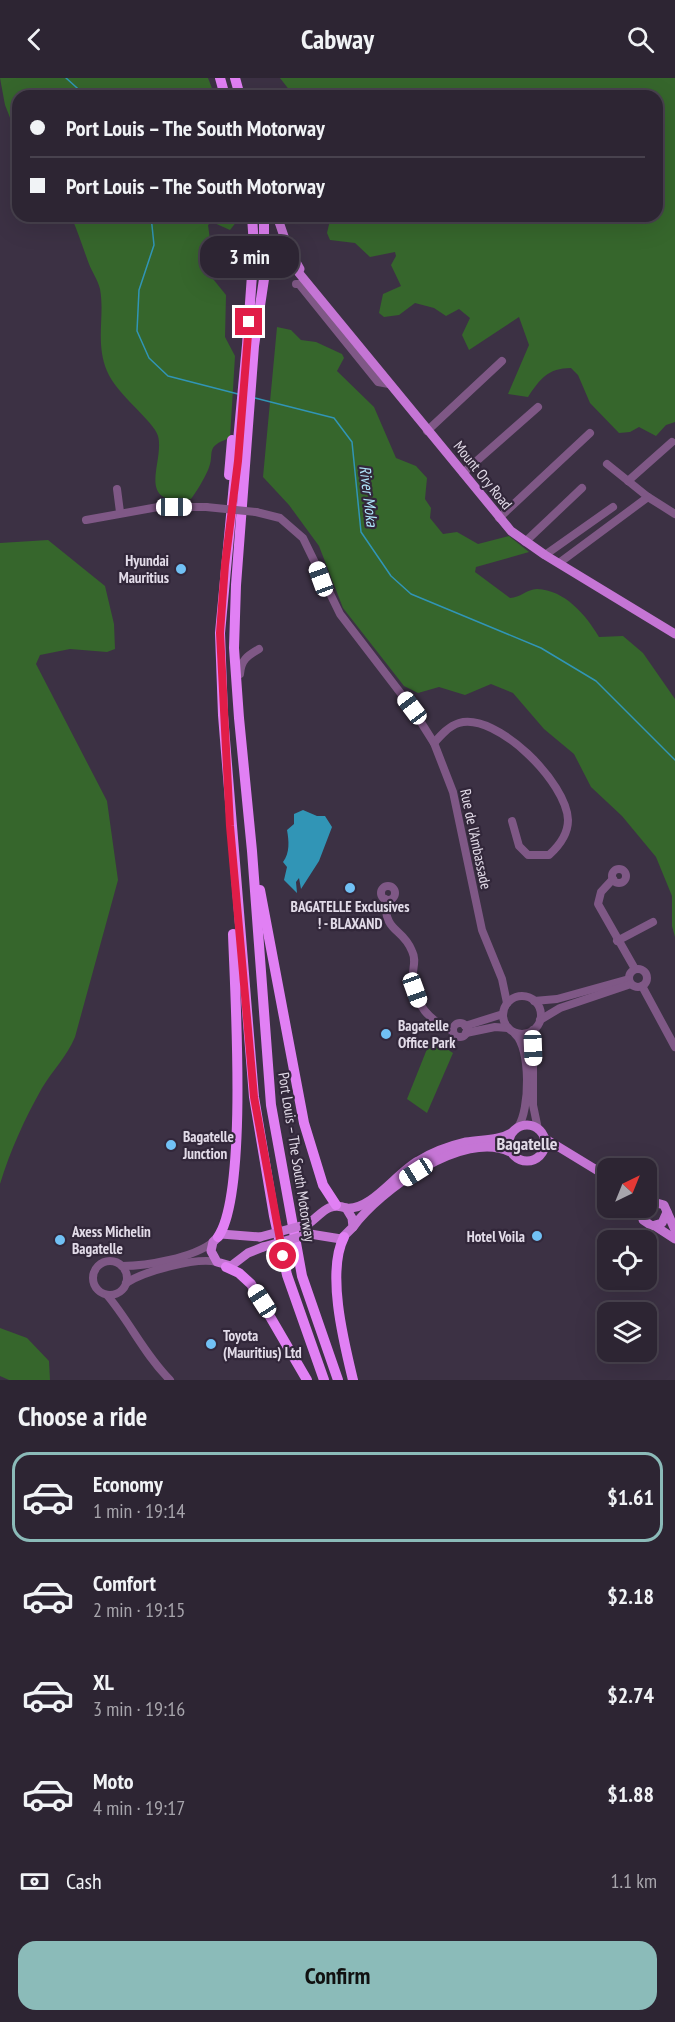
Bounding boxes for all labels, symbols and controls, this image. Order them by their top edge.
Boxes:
text: Cabway [301,22,374,56]
icon: back [18,23,51,56]
icon: search [624,23,657,56]
text: Port Louis – The South Motorway [66,114,325,142]
text: Port Louis – The South Motorway [66,172,325,200]
callout: 3 min [200,235,298,277]
text: 3 min [229,244,270,270]
route end [235,308,262,335]
street label: Mount Ory Road [450,437,516,513]
water label: River Moka [355,464,383,529]
car [156,498,192,516]
place label: Hyundai Mauritius [119,551,169,587]
car [306,559,336,599]
marker: Hyundai Mauritius [174,562,188,576]
car [394,688,430,728]
street label: Rue de l'Ambassade [456,787,496,891]
marker: BAGATELLE Exclusives ! - BLAXAND [343,881,357,895]
place label: BAGATELLE Exclusives ! - BLAXAND [291,897,409,933]
car [400,970,430,1010]
place label: Bagatelle Office Park [398,1016,456,1052]
marker: Bagatelle Office Park [379,1027,393,1041]
car [523,1030,543,1066]
street label: Port Louis – The South Motorway [274,1071,320,1243]
place label: Bagatelle Junction [182,1127,234,1163]
district label: Bagatelle [496,1132,558,1155]
marker: Bagatelle Junction [164,1138,178,1152]
car [396,1155,436,1189]
north arrow [597,1158,657,1218]
map controls [597,1158,657,1362]
place label: Axess Michelin Bagatelle [71,1222,151,1258]
place label: Hotel Voila [467,1227,525,1246]
marker: Hotel Voila [530,1229,544,1243]
button: locate [597,1230,657,1290]
marker: Axess Michelin Bagatelle [53,1233,67,1247]
route start [269,1242,296,1269]
car [245,1281,279,1321]
button: layers [597,1302,657,1362]
place label: Toyota (Mauritius) Ltd [223,1326,302,1362]
marker: Toyota (Mauritius) Ltd [204,1337,218,1351]
text: Choose a ride [18,1399,147,1433]
icon: car [21,1470,75,1524]
text: Economy [93,1470,163,1498]
text: $1.61 [607,1483,654,1511]
text: 1 min · 19:14 [93,1498,185,1524]
icon: car [21,1569,75,1623]
text: Comfort [93,1569,156,1597]
text: $2.18 [607,1582,654,1610]
text: 2 min · 19:15 [93,1597,185,1623]
icon: car [21,1668,75,1722]
text: XL [93,1668,114,1696]
text: $2.74 [607,1681,654,1709]
text: 3 min · 19:16 [93,1696,185,1722]
icon: car [21,1767,75,1821]
text: Moto [93,1767,134,1795]
text: $1.88 [607,1780,654,1808]
text: 4 min · 19:17 [93,1795,185,1821]
icon: cash [18,1865,51,1898]
text: Cash [66,1867,102,1895]
text: 1.1 km [610,1868,657,1894]
button: Confirm [18,1941,657,2010]

